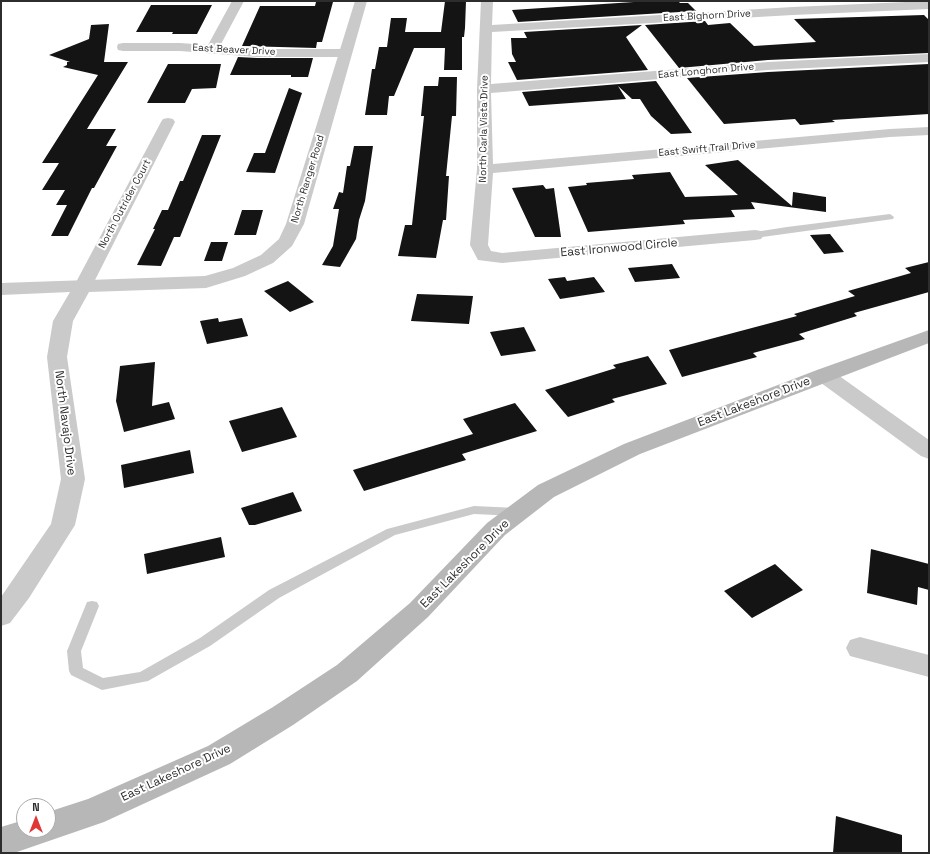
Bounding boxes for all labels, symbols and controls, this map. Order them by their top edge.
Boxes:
street label: East Bighorn Drive [663,8,751,24]
street label: East Beaver Drive [192,42,276,58]
street label: East Longhorn Drive [657,61,755,81]
street label: North Carla Vista Drive [477,75,491,183]
street label: North Ranger Road [289,134,327,224]
street label: East Swift Trail Drive [658,139,756,159]
street label: North Outrider Court [96,157,154,251]
street label: East Ironwood Circle [560,236,678,260]
street label: North Navajo Drive [51,370,79,476]
street label: East Lakeshore Drive [696,374,812,430]
street label: East Lakeshore Drive [418,517,512,611]
street label: East Lakeshore Drive [119,741,233,805]
north arrow [16,798,56,838]
text: N [32,800,40,814]

